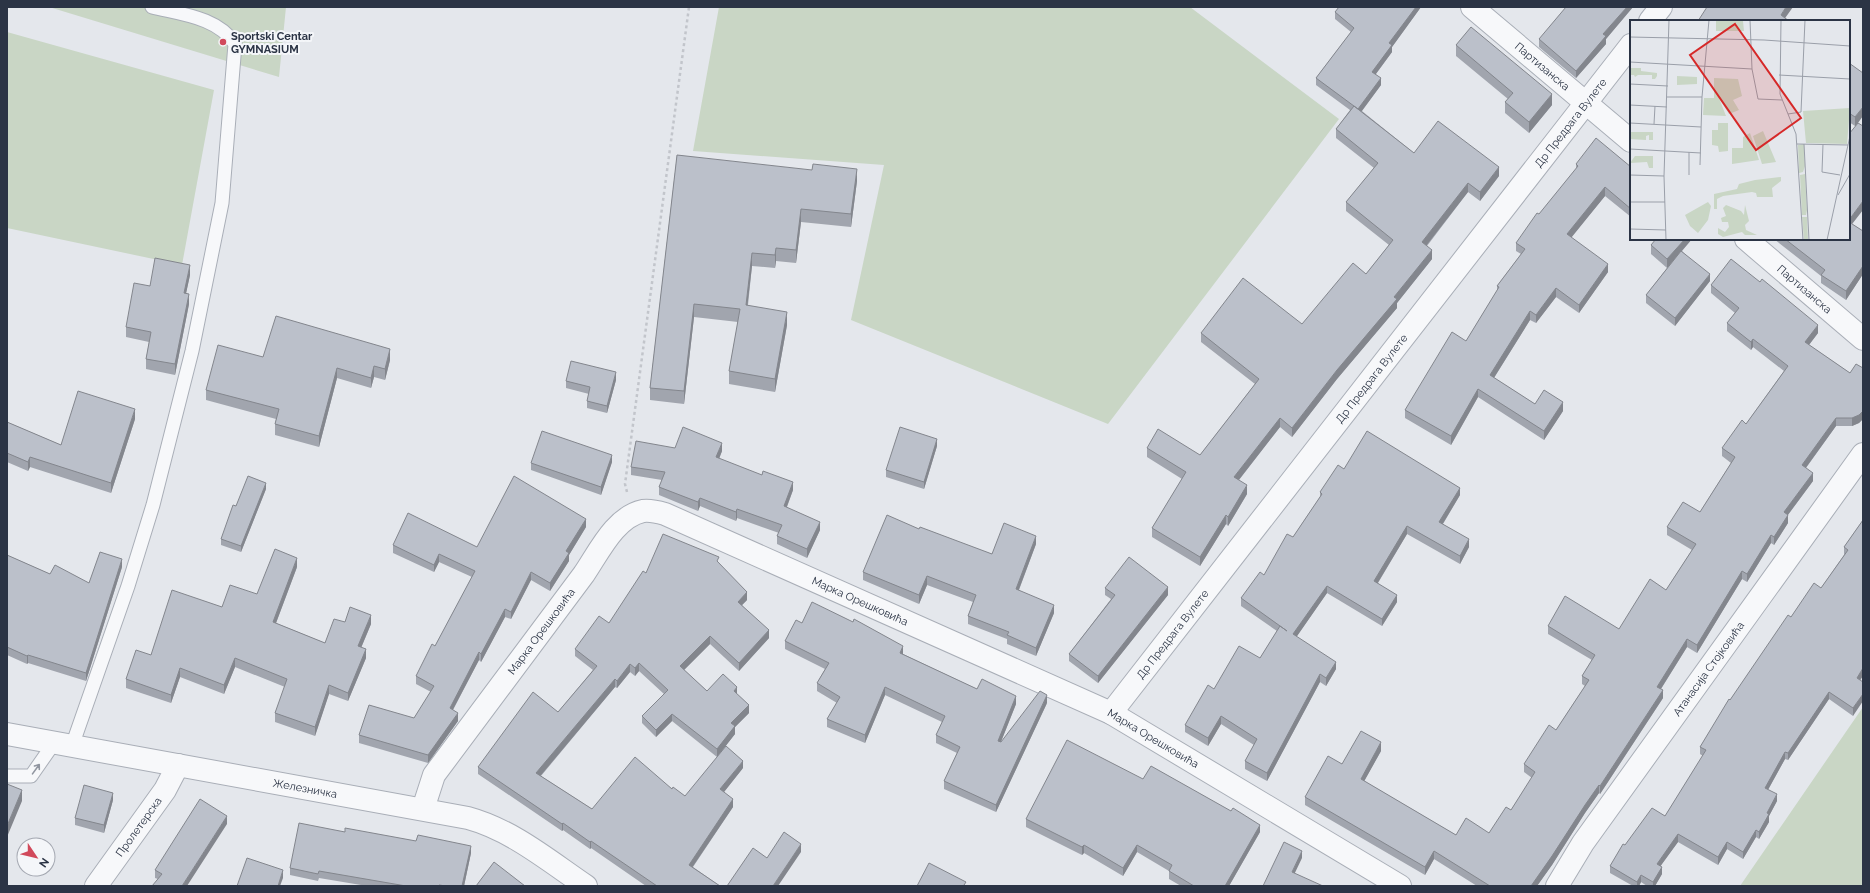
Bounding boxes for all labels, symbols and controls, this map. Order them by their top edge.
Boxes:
inset map [1630,20,1850,240]
place label: Sportski Centar GYMNASIUM [231,30,313,56]
marker: Sportski Centar GYMNASIUM [218,37,228,47]
street label: Партизанска [1512,40,1572,93]
street label: Др Предрага Вулете [1532,75,1609,170]
street label: Партизанска [1775,262,1834,316]
street label: Др Предрага Вулете [1333,331,1410,426]
street label: Марка Орешковића [810,574,910,628]
street label: Марка Орешковића [505,586,578,677]
street label: Др Предрага Вулете [1134,587,1211,681]
street label: Атанасија Стојковића [1670,619,1747,718]
street label: Марка Орешковића [1105,706,1201,771]
one-way arrow [32,764,40,775]
street label: Железничка [272,776,338,801]
street label: Пролетерска [113,794,164,859]
north arrow [16,837,56,877]
text: N [36,855,52,870]

